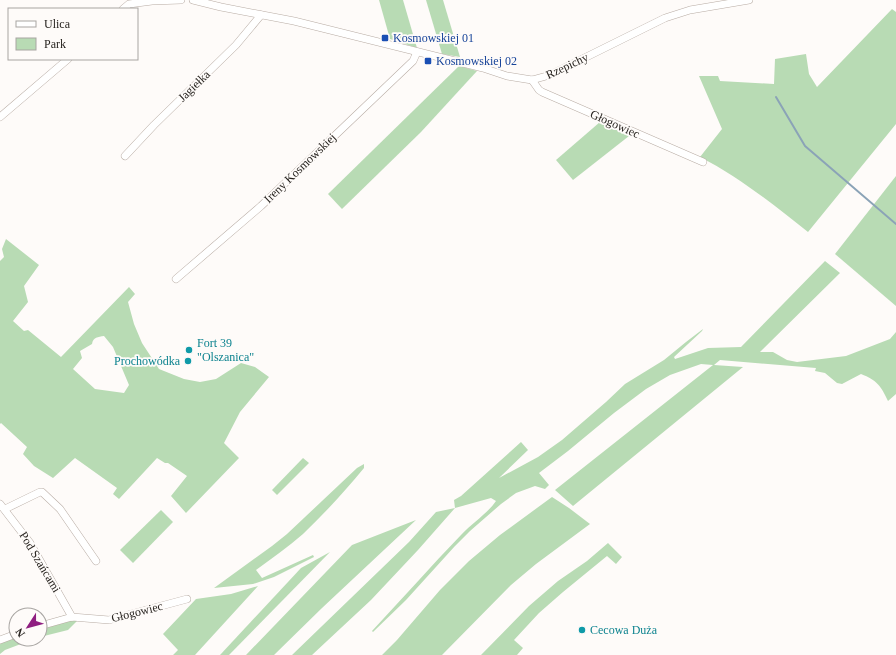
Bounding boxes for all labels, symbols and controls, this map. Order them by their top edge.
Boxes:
legend [8,8,138,60]
text: Ulica [44,17,71,31]
place label: Kosmowskiej 01 [393,31,474,45]
marker: Kosmowskiej 01 [380,33,390,43]
text: Park [44,37,66,51]
street label: Rzepichy [544,50,590,82]
place label: Kosmowskiej 02 [436,54,517,68]
marker: Kosmowskiej 02 [423,56,433,66]
street label: Jagiełka [175,67,213,105]
street label: Głogowiec [588,107,642,141]
street label: Ireny Kosmowskiej [261,130,339,206]
place label: Fort 39 "Olszanica" [197,336,254,364]
marker: Fort 39 "Olszanica" [184,345,194,355]
place label: Prochowódka [114,354,181,368]
marker: Prochowódka [183,356,193,366]
street label: Pod Szańcami [16,529,64,595]
street label: Głogowiec [110,599,164,625]
north arrow [8,607,48,647]
place label: Cecowa Duża [590,623,658,637]
marker: Cecowa Duża [577,625,587,635]
text: N [13,626,27,640]

